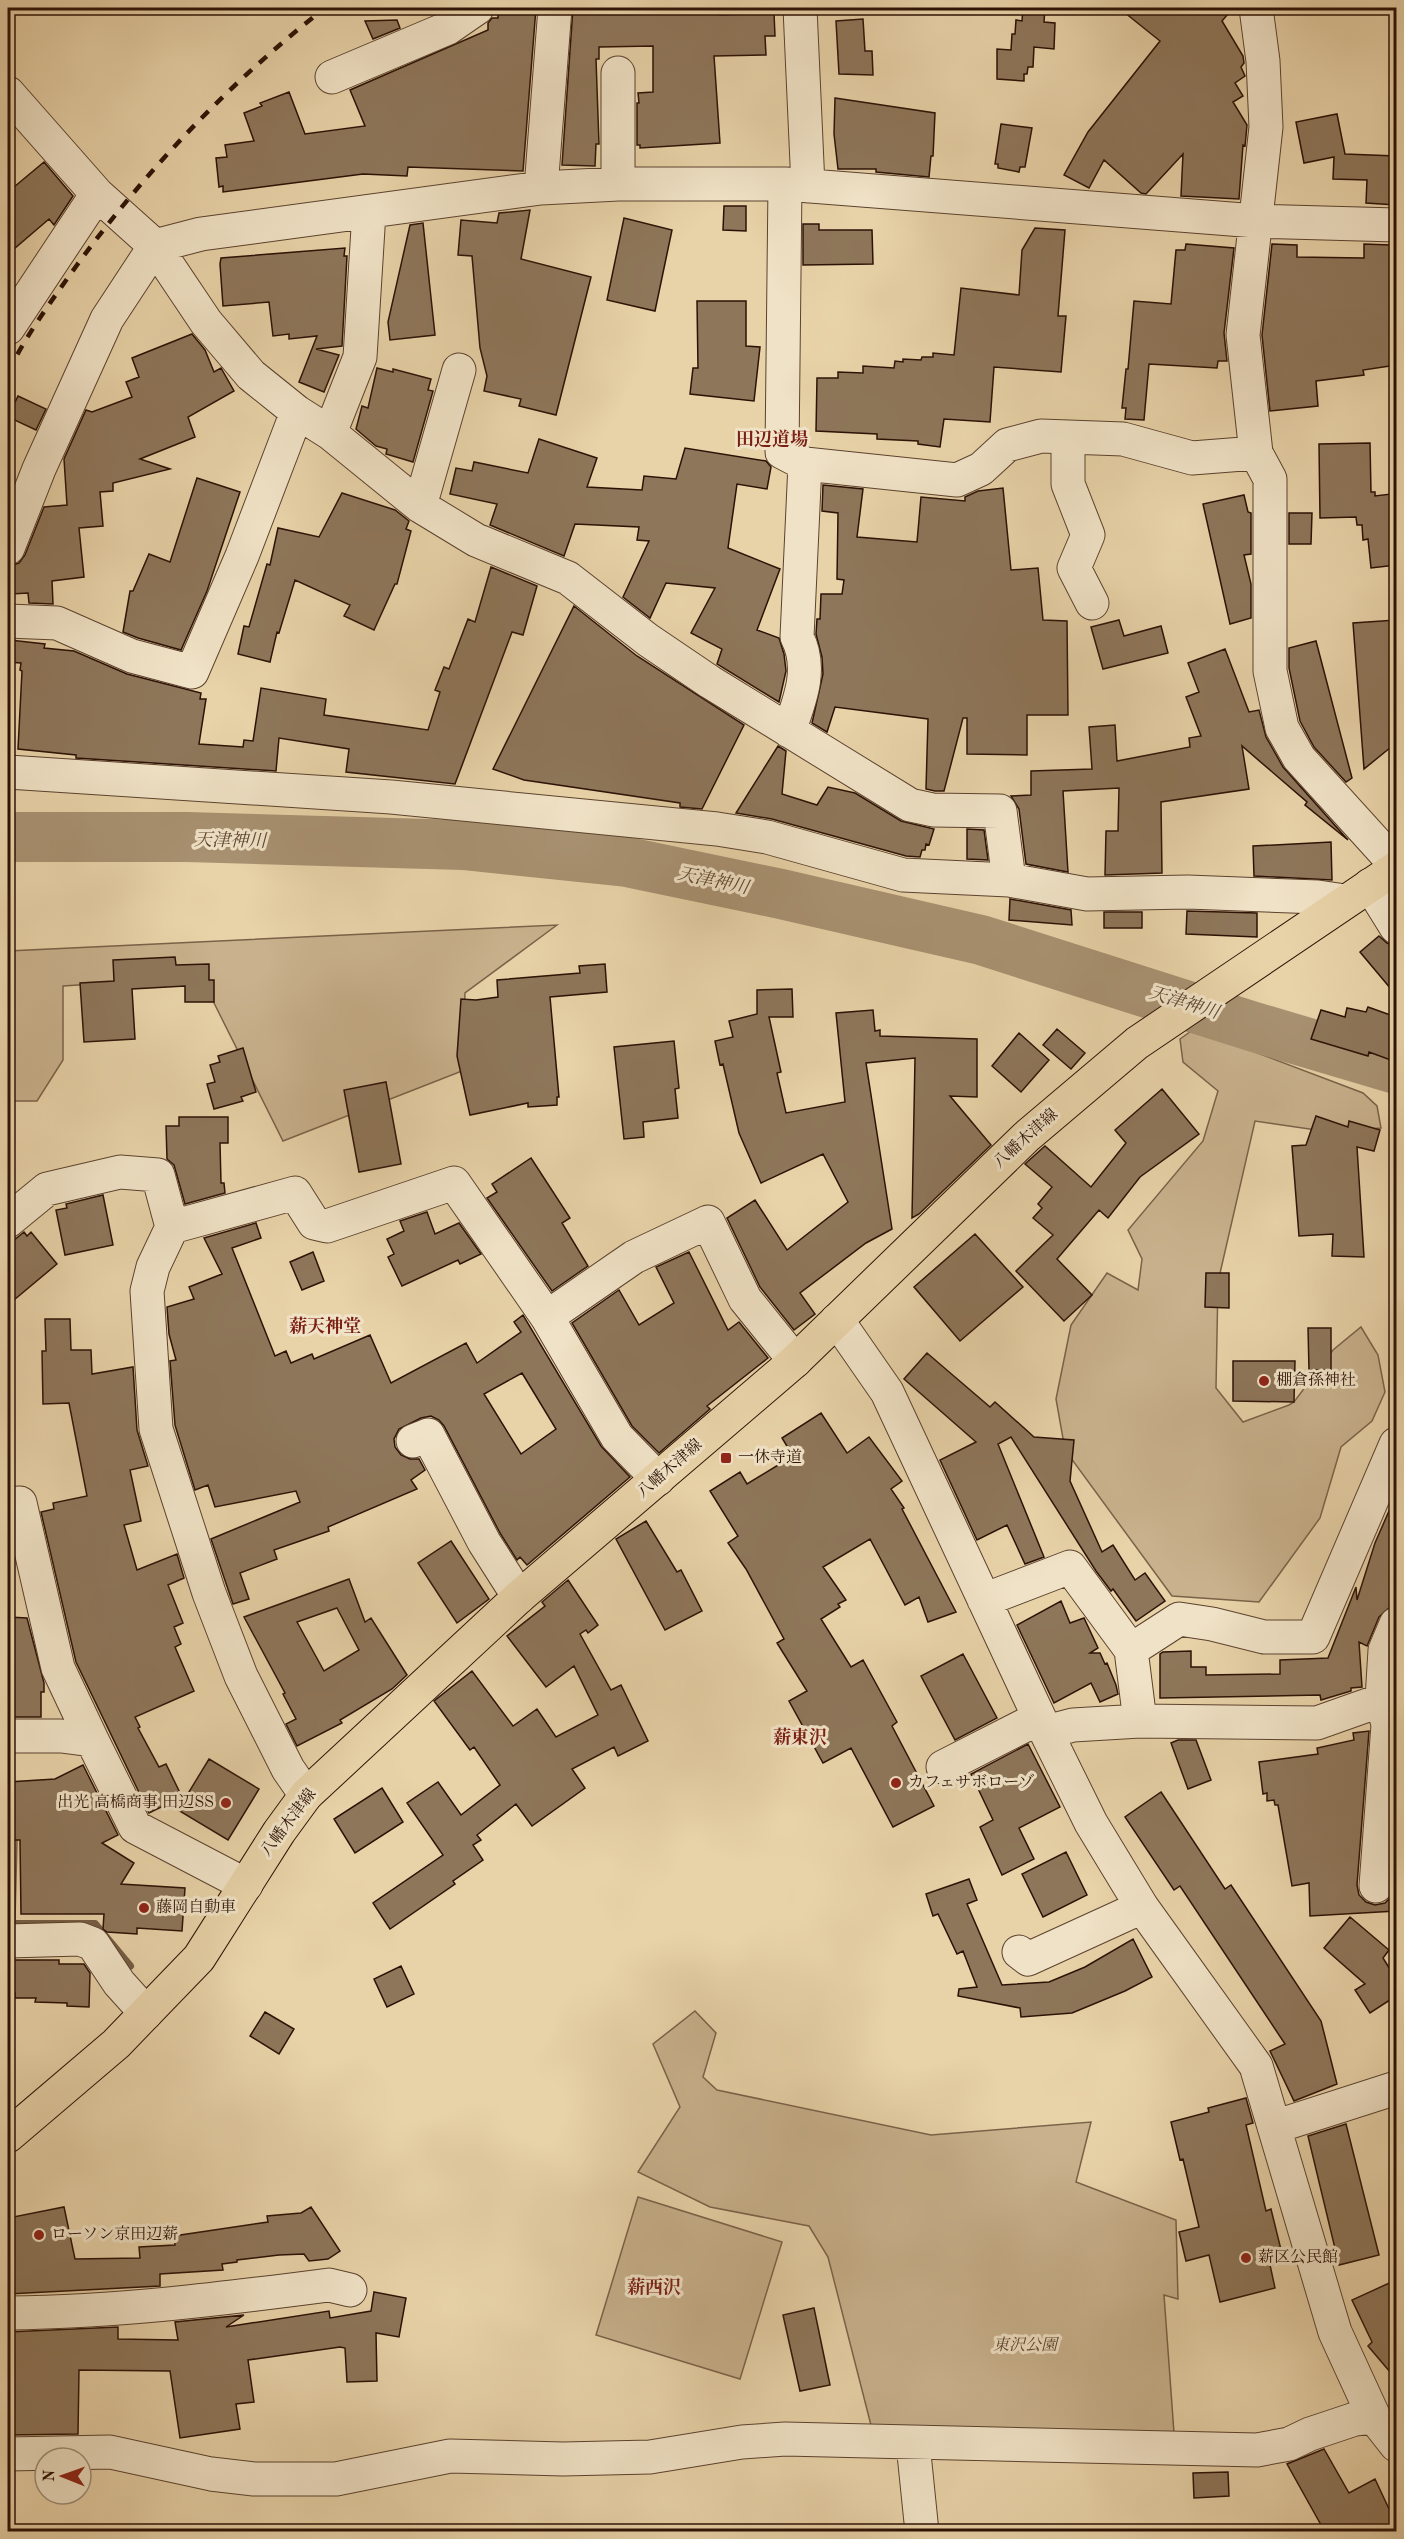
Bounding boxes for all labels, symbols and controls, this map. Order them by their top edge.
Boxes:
district label: 田辺道場 [736,429,808,449]
water label: 天津神川 [194,829,268,851]
water label: 天津神川 [676,863,752,898]
water label: 天津神川 [1147,982,1224,1023]
street label: 八幡木津線 [990,1105,1061,1172]
district label: 薪天神堂 [289,1316,361,1336]
place label: 棚倉孫神社 [1276,1371,1356,1389]
marker: 棚倉孫神社 [1257,1374,1271,1388]
street label: 八幡木津線 [633,1435,705,1501]
place label: 一休寺道 [738,1448,802,1466]
marker: 一休寺道 [719,1451,733,1465]
district label: 薪東沢 [773,1727,827,1747]
place label: カフェサボローゾ [908,1773,1035,1791]
marker: カフェサボローゾ [889,1776,903,1790]
street label: 八幡木津線 [257,1785,319,1860]
place label: 出光 高橋商事 田辺SS [57,1793,214,1811]
marker: 出光 高橋商事 田辺SS [219,1796,233,1810]
place label: 藤岡自動車 [156,1898,236,1916]
marker: 藤岡自動車 [137,1901,151,1915]
place label: ローソン京田辺薪 [51,2225,178,2243]
marker: ローソン京田辺薪 [32,2228,46,2242]
place label: 薪区公民館 [1258,2248,1338,2266]
marker: 薪区公民館 [1239,2251,1253,2265]
district label: 薪西沢 [627,2277,681,2297]
park label: 東沢公園 [993,2336,1060,2354]
north arrow [33,2446,93,2506]
text: N [42,2469,58,2482]

